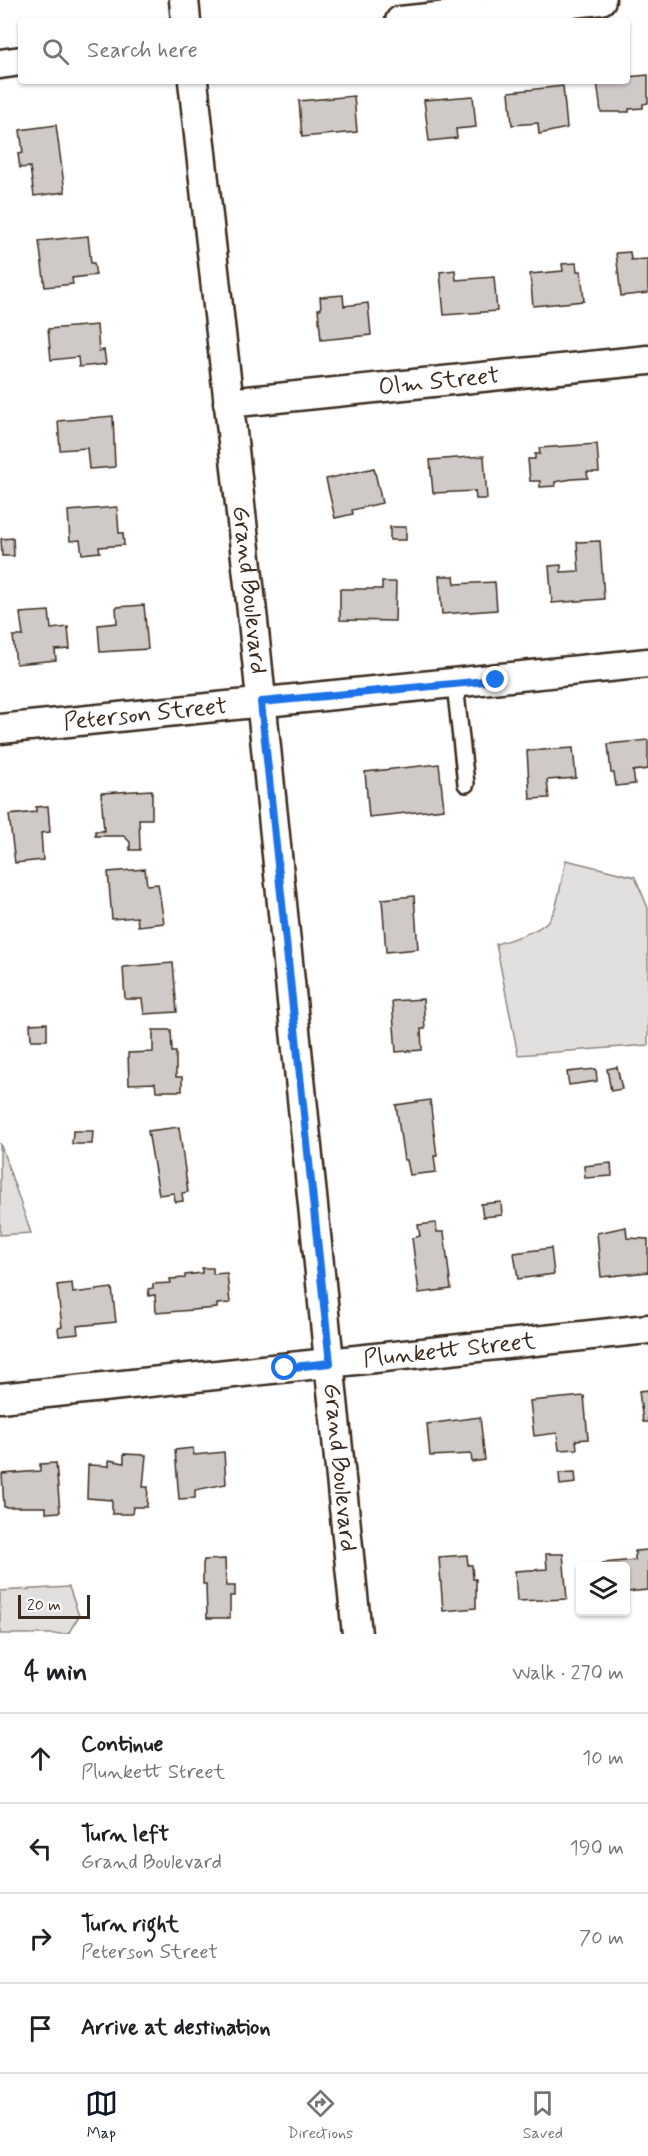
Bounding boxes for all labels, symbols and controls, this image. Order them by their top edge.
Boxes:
search box [18,18,630,84]
icon: search [39,35,72,68]
text: Search here [87,37,198,65]
street label: Olm Street [377,360,501,403]
street label: Grand Boulevard [225,504,274,676]
route end [482,666,508,692]
street label: Peterson Street [62,690,229,738]
street label: Plunkett Street [362,1326,537,1375]
route start [271,1354,297,1380]
street label: Grand Boulevard [316,1381,364,1553]
map controls [576,1562,630,1616]
button: layers [576,1562,630,1616]
scale bar [18,1592,90,1620]
text: 20 m [27,1595,61,1616]
text: 4 min [24,1656,87,1690]
text: Walk · 270 m [512,1660,624,1687]
text: Continue [81,1731,163,1759]
icon: ahead [24,1742,57,1775]
text: 10 m [582,1745,624,1772]
text: Plunkett Street [81,1759,225,1786]
text: Turn left [81,1821,169,1849]
icon: left [24,1832,57,1865]
text: 190 m [570,1835,624,1862]
text: Grand Boulevard [81,1849,222,1876]
text: Turn right [81,1911,179,1939]
icon: right [24,1922,57,1955]
text: 70 m [579,1925,624,1952]
text: Peterson Street [81,1939,218,1966]
icon: arrive [24,2012,57,2045]
text: Arrive at destination [81,2014,271,2042]
tab: Map [85,2087,118,2144]
tab: Directions [287,2087,353,2144]
tab: Saved [523,2087,563,2144]

